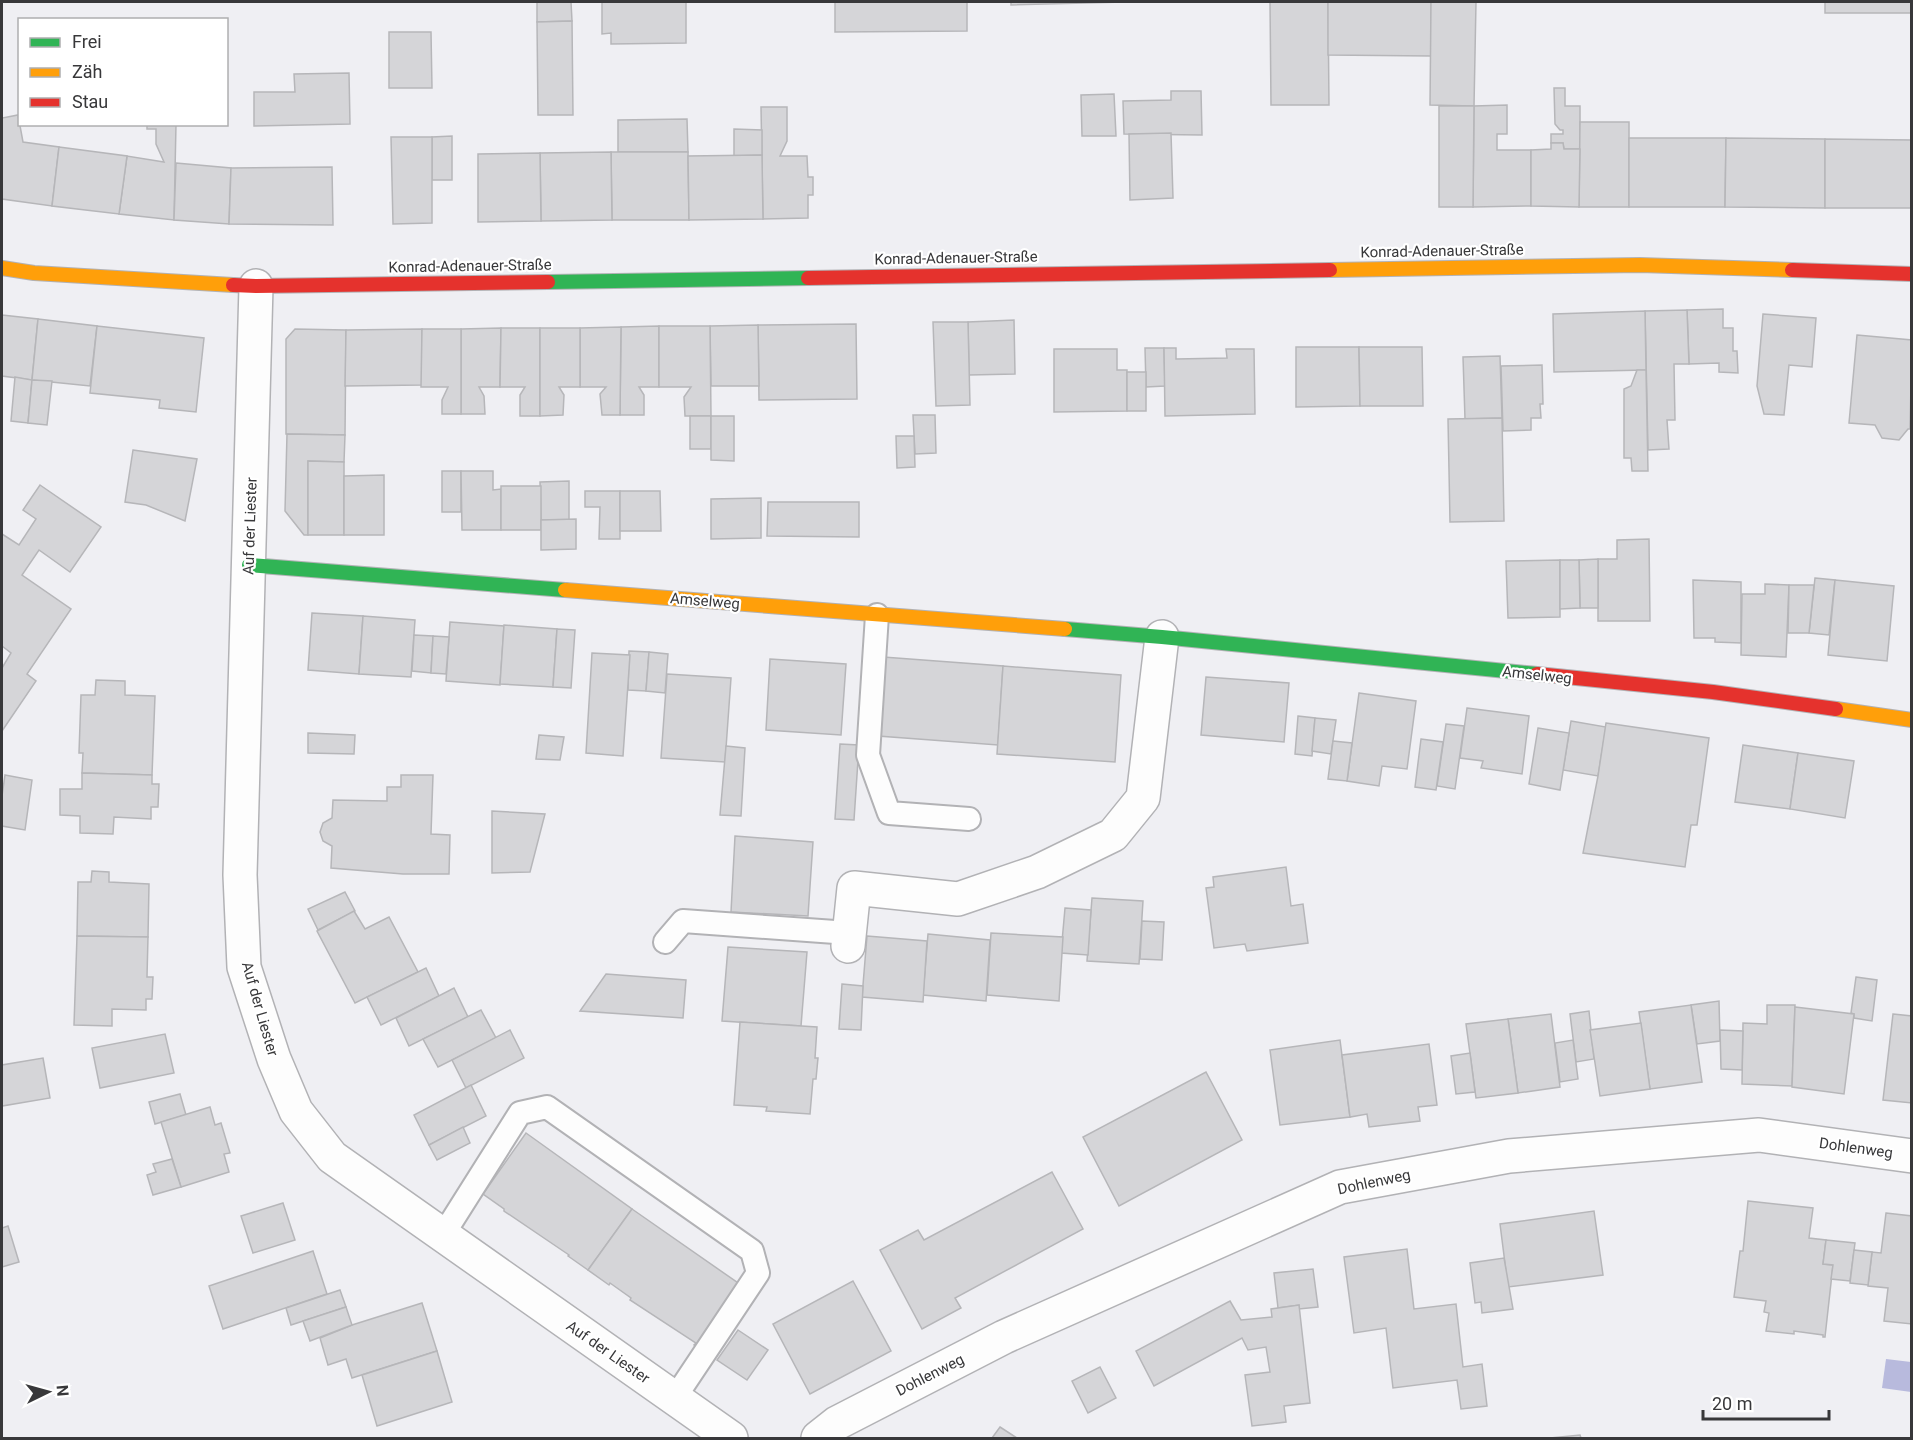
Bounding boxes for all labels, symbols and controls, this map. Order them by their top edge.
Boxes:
legend [18,18,228,126]
text: Frei [72,31,102,52]
text: Zäh [72,61,103,82]
text: Stau [72,91,108,112]
street label: Konrad-Adenauer-Straße [1360,241,1524,261]
street label: Konrad-Adenauer-Straße [874,248,1038,268]
street label: Konrad-Adenauer-Straße [388,256,552,276]
street label: Auf der Liester [239,477,261,575]
street label: Amselweg [669,589,741,613]
street label: Amselweg [1501,662,1573,688]
street label: Auf der Liester [238,960,282,1058]
street label: Dohlenweg [1818,1134,1894,1162]
street label: Dohlenweg [1336,1165,1412,1199]
street label: Auf der Liester [563,1317,653,1387]
street label: Dohlenweg [893,1350,967,1400]
north arrow [18,1362,78,1422]
scale bar [1703,1383,1829,1421]
text: N [52,1384,72,1397]
text: 20 m [1712,1393,1752,1414]

